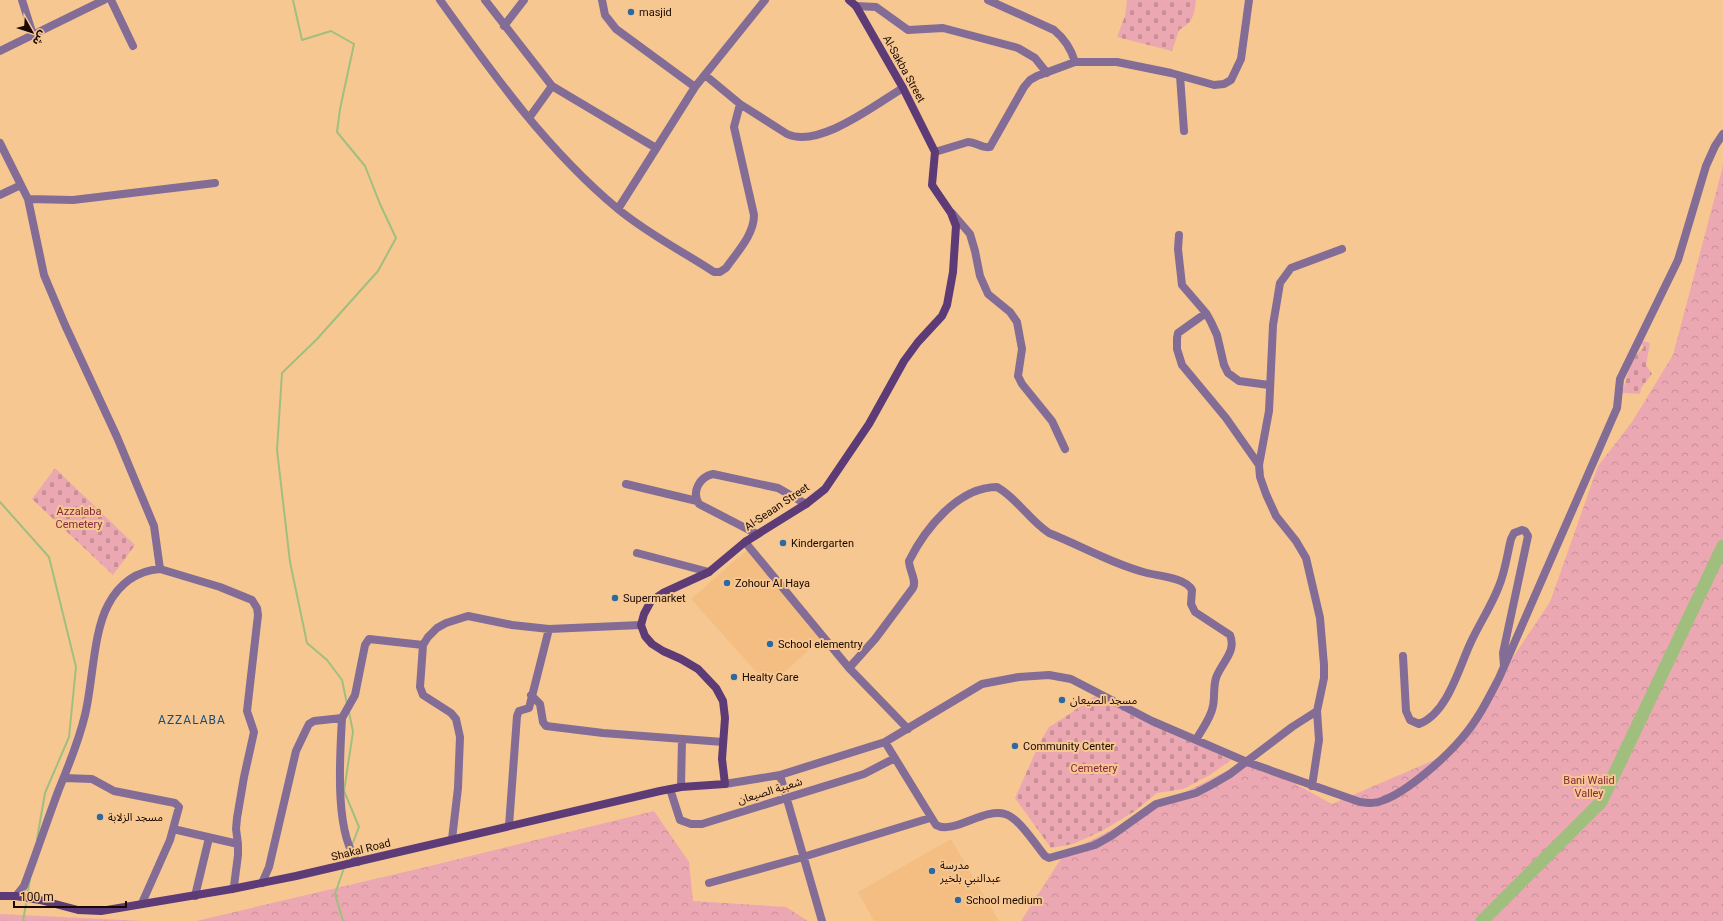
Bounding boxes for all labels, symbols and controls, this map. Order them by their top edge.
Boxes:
place label: masjid [639,6,672,19]
marker: masjid [626,7,636,17]
north arrow [12,12,52,52]
text: ش [30,28,49,48]
street label: Al-Sakba Street [880,33,928,105]
street label: Al-Seaan Street [742,480,812,533]
park label: Azzalaba Cemetery [56,505,103,531]
place label: Kindergarten [791,537,854,550]
marker: Kindergarten [778,538,788,548]
place label: Zohour Al Haya [735,577,810,590]
marker: Zohour Al Haya [722,578,732,588]
place label: Supermarket [623,592,686,605]
marker: Supermarket [610,593,620,603]
place label: School elementry [778,638,864,651]
marker: School elementry [765,639,775,649]
place label: Healty Care [742,671,799,684]
marker: Healty Care [729,672,739,682]
place label: مسجد الصيعان [1070,694,1137,707]
marker: مسجد الصيعان [1057,695,1067,705]
district label: AZZALABA [158,713,226,727]
place label: Community Center [1023,740,1115,753]
marker: Community Center [1010,741,1020,751]
park label: Cemetery [1071,762,1118,775]
park label: Bani Walid Valley [1563,774,1615,800]
street label: شعبية الصيعان [736,775,804,807]
place label: مسجد الزلابة [108,811,163,824]
marker: مسجد الزلابة [95,812,105,822]
street label: Shakal Road [330,836,392,864]
place label: مدرسة عبدالنبي بلخير [939,859,1001,887]
marker: مدرسة عبدالنبي بلخير [927,866,937,876]
scale bar [14,883,126,909]
text: 100 m [20,890,54,904]
place label: School medium [966,894,1042,907]
marker: School medium [953,895,963,905]

